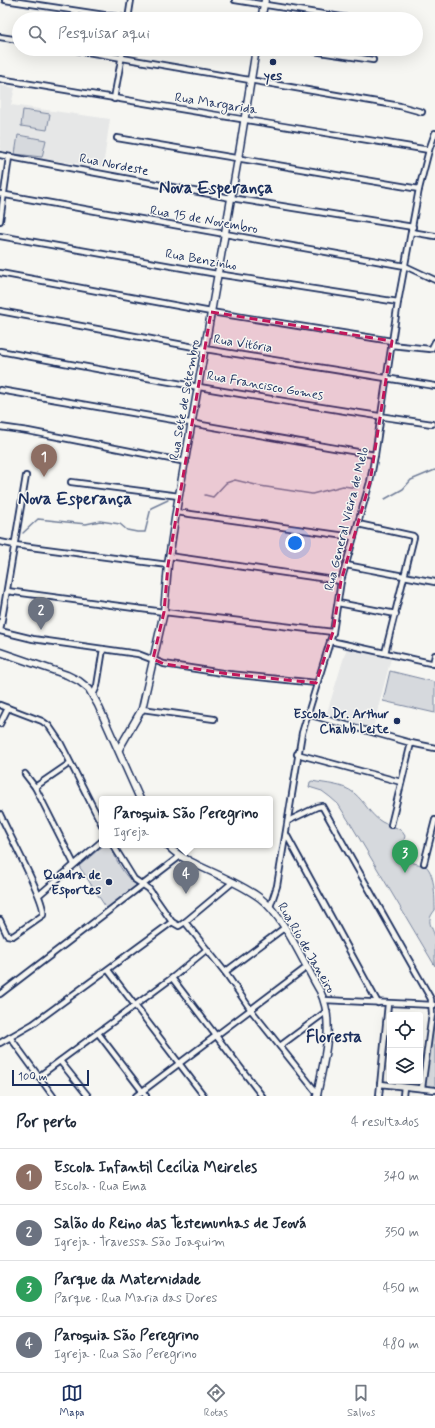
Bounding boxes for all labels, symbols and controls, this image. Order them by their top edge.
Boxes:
search box [12,12,423,56]
icon: search [26,23,48,45]
text: Pesquisar aqui [58,24,150,44]
marker: yes [268,57,278,67]
place label: yes [263,68,282,85]
street label: Rua Margarida [173,89,259,120]
street label: Rua Nordeste [78,150,150,180]
district label: Nova Esperança [159,177,273,199]
street label: Rua 15 de Novembro [149,202,259,238]
street label: Rua Benzinho [164,245,239,275]
street label: Rua Vitória [212,331,274,357]
street label: Rua Sete de Setembro [166,338,204,462]
street label: Rua Francisco Gomes [205,367,325,405]
pin: 1 [31,444,57,477]
street label: Rua General Vieira de Melo [321,445,373,593]
district label: Nova Esperança [18,488,132,510]
your location [285,533,305,553]
pin: 2 [28,597,54,630]
place label: Escola Dr. Arthur Chalub Leite [293,706,390,738]
marker: Escola Dr. Arthur Chalub Leite [392,716,402,726]
popup [99,796,273,848]
text: Paroquia São Peregrino [114,804,258,824]
text: Igreja [114,824,149,841]
pin: 3 [392,840,418,873]
pin: 4 [173,861,199,894]
place label: Quadra de Esportes [43,867,102,899]
marker: Quadra de Esportes [104,877,114,887]
street label: Rua Rio de Janeiro [273,900,339,996]
map controls [387,1012,423,1084]
button: locate [387,1012,423,1048]
district label: Floresta [306,1026,362,1048]
button: layers [387,1048,423,1084]
scale bar [12,1068,89,1087]
text: 100 m [18,1070,48,1084]
text: Por perto [16,1111,77,1133]
text: 4 resultados [351,1114,419,1131]
text: Escola Infantil Cecília Meireles [54,1158,257,1178]
text: 1 [26,1168,32,1185]
text: 340 m [384,1168,419,1185]
text: Escola · Rua Ema [54,1178,147,1195]
text: Salão do Reino das Testemunhas de Jeová [54,1214,306,1234]
text: 2 [26,1224,32,1241]
text: 350 m [385,1224,419,1241]
text: Igreja · Travessa São Joaquim [54,1234,225,1251]
text: Parque da Maternidade [54,1270,201,1290]
text: 3 [26,1280,32,1297]
text: 450 m [383,1280,419,1297]
text: Parque · Rua Maria das Dores [54,1290,217,1307]
text: Paroquia São Peregrino [54,1326,199,1346]
text: 4 [25,1336,33,1353]
text: 480 m [383,1336,419,1353]
text: Igreja · Rua São Peregrino [54,1346,197,1363]
tab: Mapa [60,1382,85,1420]
tab: Rotas [204,1382,228,1420]
tab: Salvos [347,1382,375,1420]

